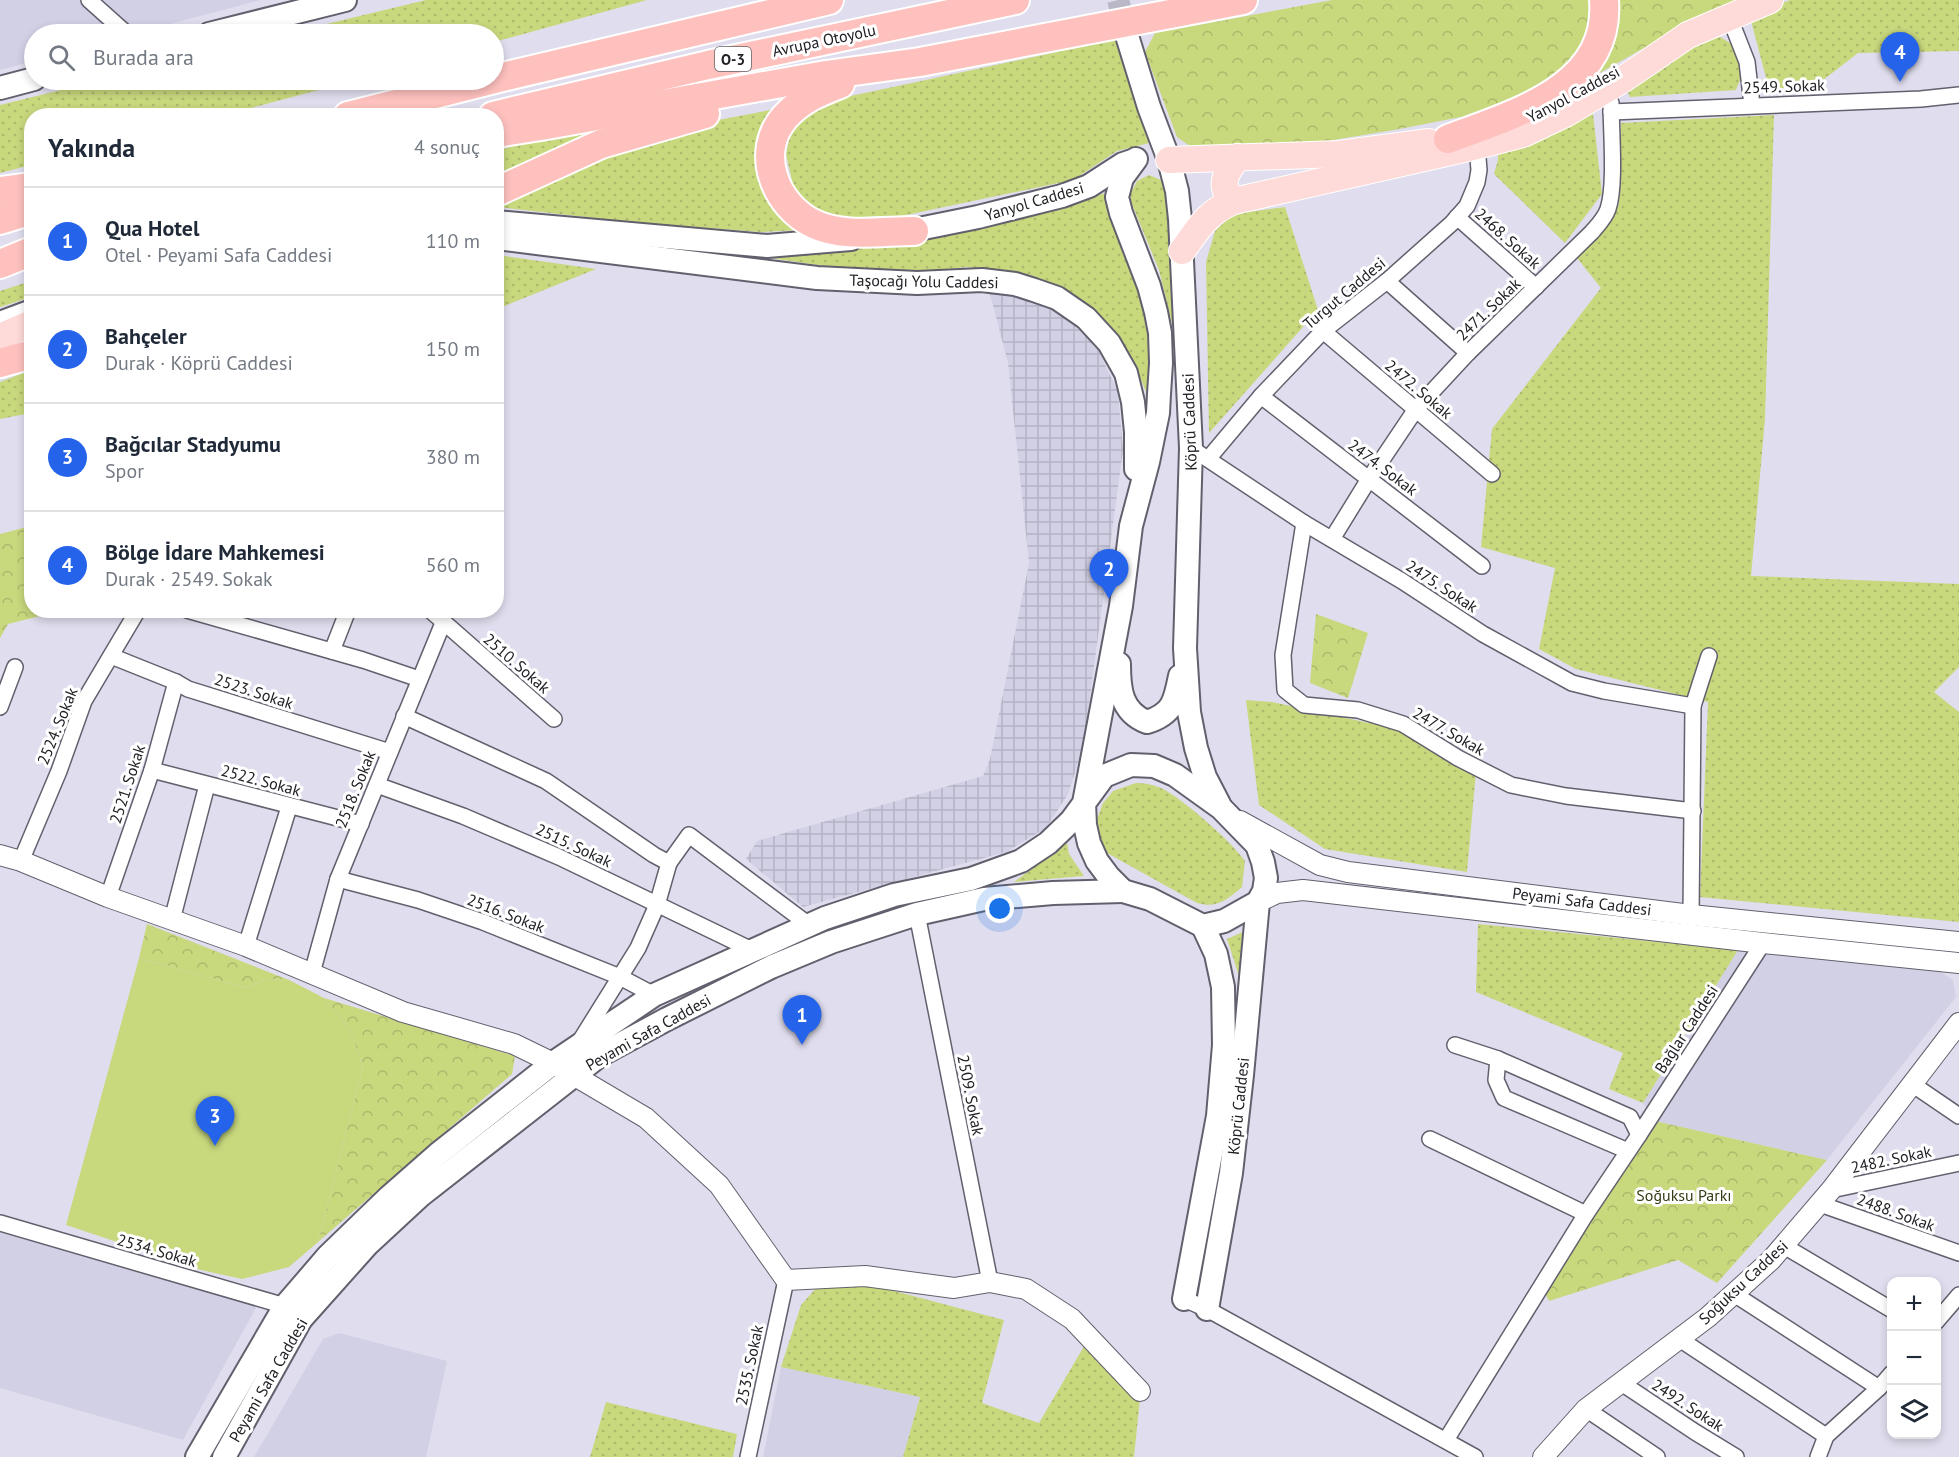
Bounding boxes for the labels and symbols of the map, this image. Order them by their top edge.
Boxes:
street label: Avrupa Otoyolu [770,19,878,61]
pin: 4 [1880,32,1920,82]
road number: O-3 [715,47,751,71]
street label: Yanyol Caddesi [1523,61,1623,127]
street label: 2549. Sokak [1743,75,1825,97]
street label: Yanyol Caddesi [982,177,1086,225]
street label: 2468. Sokak [1471,203,1545,273]
street label: Turgut Caddesi [1299,253,1389,333]
street label: Taşocağı Yolu Caddesi [849,270,999,292]
street label: 2471. Sokak [1452,273,1525,345]
street label: 2472. Sokak [1381,355,1457,423]
street label: Köprü Caddesi [1177,373,1201,471]
street label: 2474. Sokak [1344,434,1422,500]
pin: 2 [1090,550,1128,599]
street label: 2475. Sokak [1402,555,1482,617]
street label: 2510. Sokak [480,629,555,698]
street label: 2523. Sokak [212,669,296,713]
street label: 2524. Sokak [32,684,82,768]
street label: 2477. Sokak [1409,702,1489,760]
street label: 2521. Sokak [105,742,149,826]
street label: 2518. Sokak [330,747,380,831]
street label: 2522. Sokak [219,760,303,800]
street label: 2515. Sokak [533,819,616,871]
street label: Peyami Safa Caddesi [1511,883,1653,919]
street label: 2516. Sokak [464,889,548,937]
your location [985,894,1014,923]
street label: Bağlar Caddesi [1650,981,1722,1077]
street label: Peyami Safa Caddesi [582,989,714,1075]
pin: 1 [782,996,822,1045]
street label: 2509. Sokak [953,1053,989,1137]
street label: Köprü Caddesi [1223,1056,1253,1156]
pin: 3 [196,1096,234,1146]
street label: 2482. Sokak [1849,1141,1933,1177]
park label: Soğuksu Parkı [1636,1185,1732,1205]
street label: 2488. Sokak [1854,1189,1938,1235]
street label: 2534. Sokak [115,1229,199,1271]
street label: Soğuksu Caddesi [1694,1236,1792,1328]
street label: Peyami Safa Caddesi [224,1314,312,1446]
street label: 2535. Sokak [731,1323,767,1407]
street label: 2492. Sokak [1648,1374,1728,1436]

